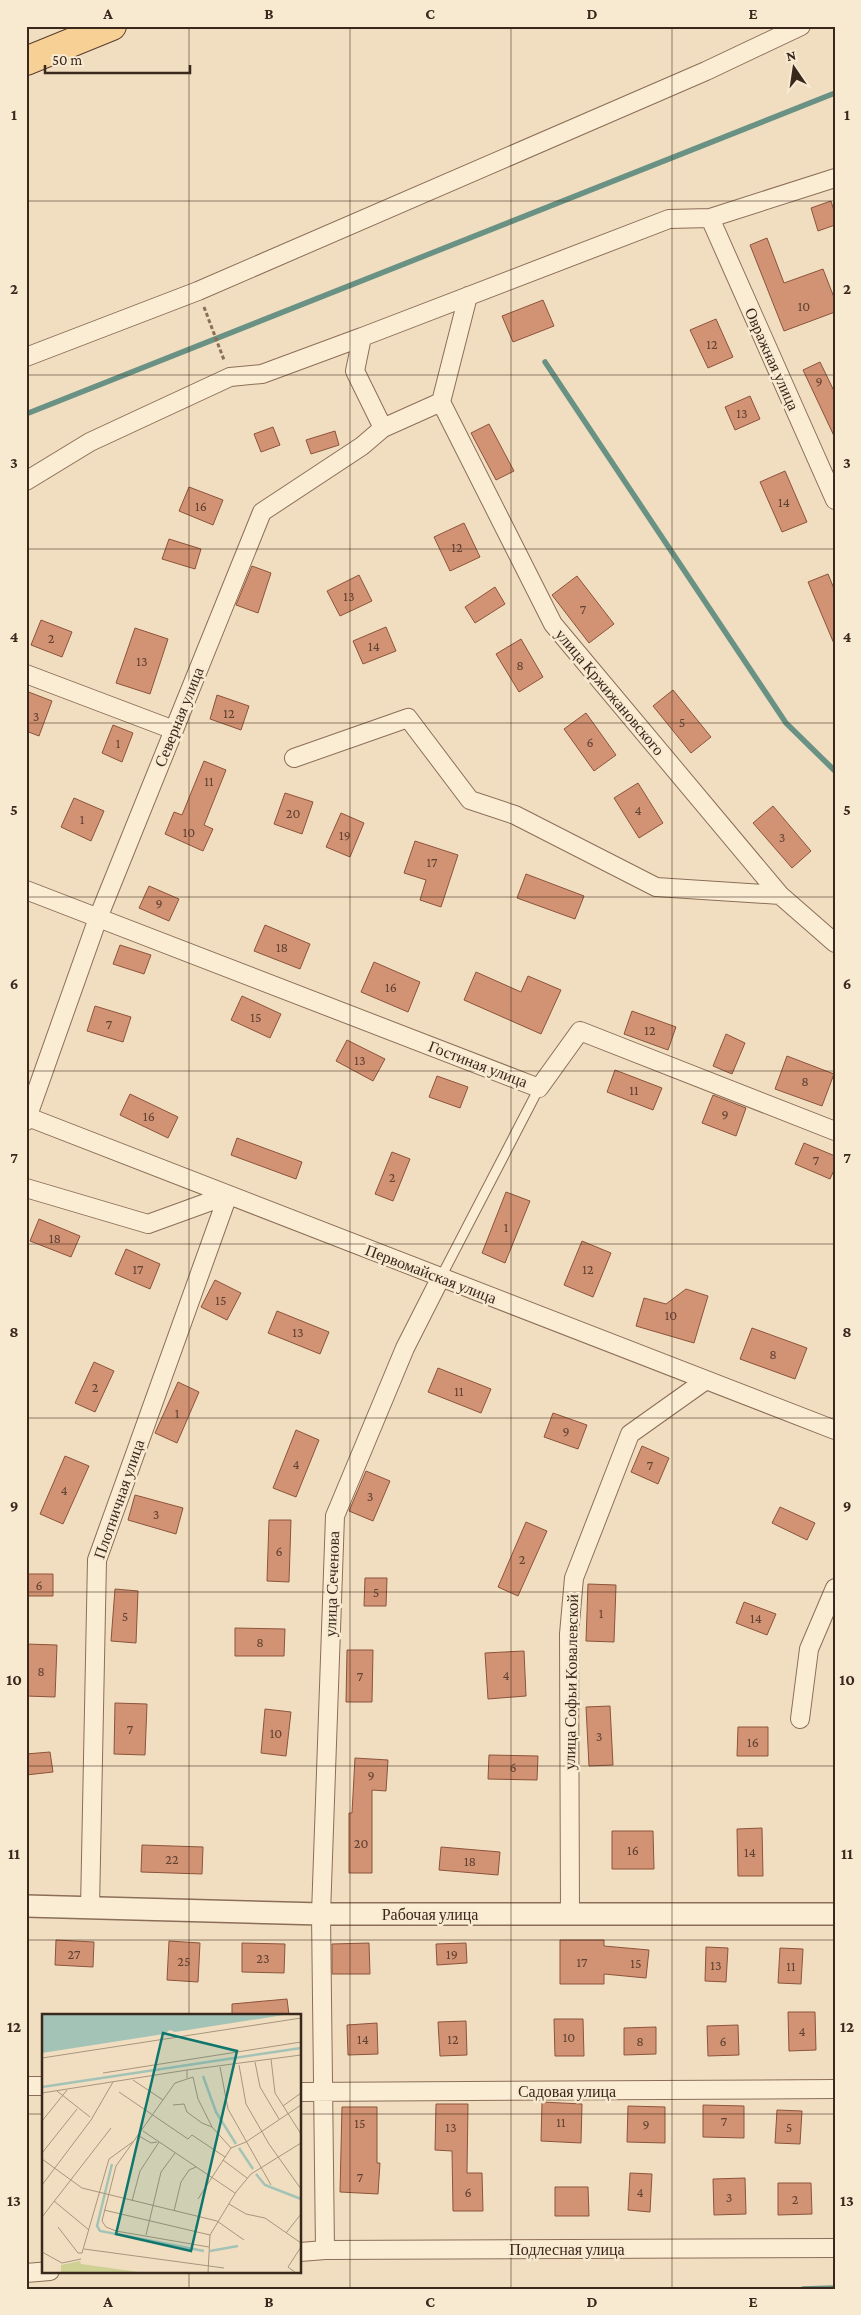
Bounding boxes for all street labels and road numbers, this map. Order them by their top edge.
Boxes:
street label: Овражная улица [741,305,802,413]
street label: улица Кржижановского [552,626,668,759]
street label: Северная улица [151,665,208,770]
street label: Гостиная улица [426,1037,530,1092]
street label: Первомайская улица [363,1241,499,1308]
street label: Плотничная улица [91,1437,148,1561]
street label: улица Сеченова [322,1531,343,1637]
street label: улица Софьи Ковалевской [561,1593,582,1770]
street label: Рабочая улица [382,1906,478,1924]
street label: Садовая улица [518,2083,616,2101]
street label: Подлесная улица [509,2241,625,2259]

